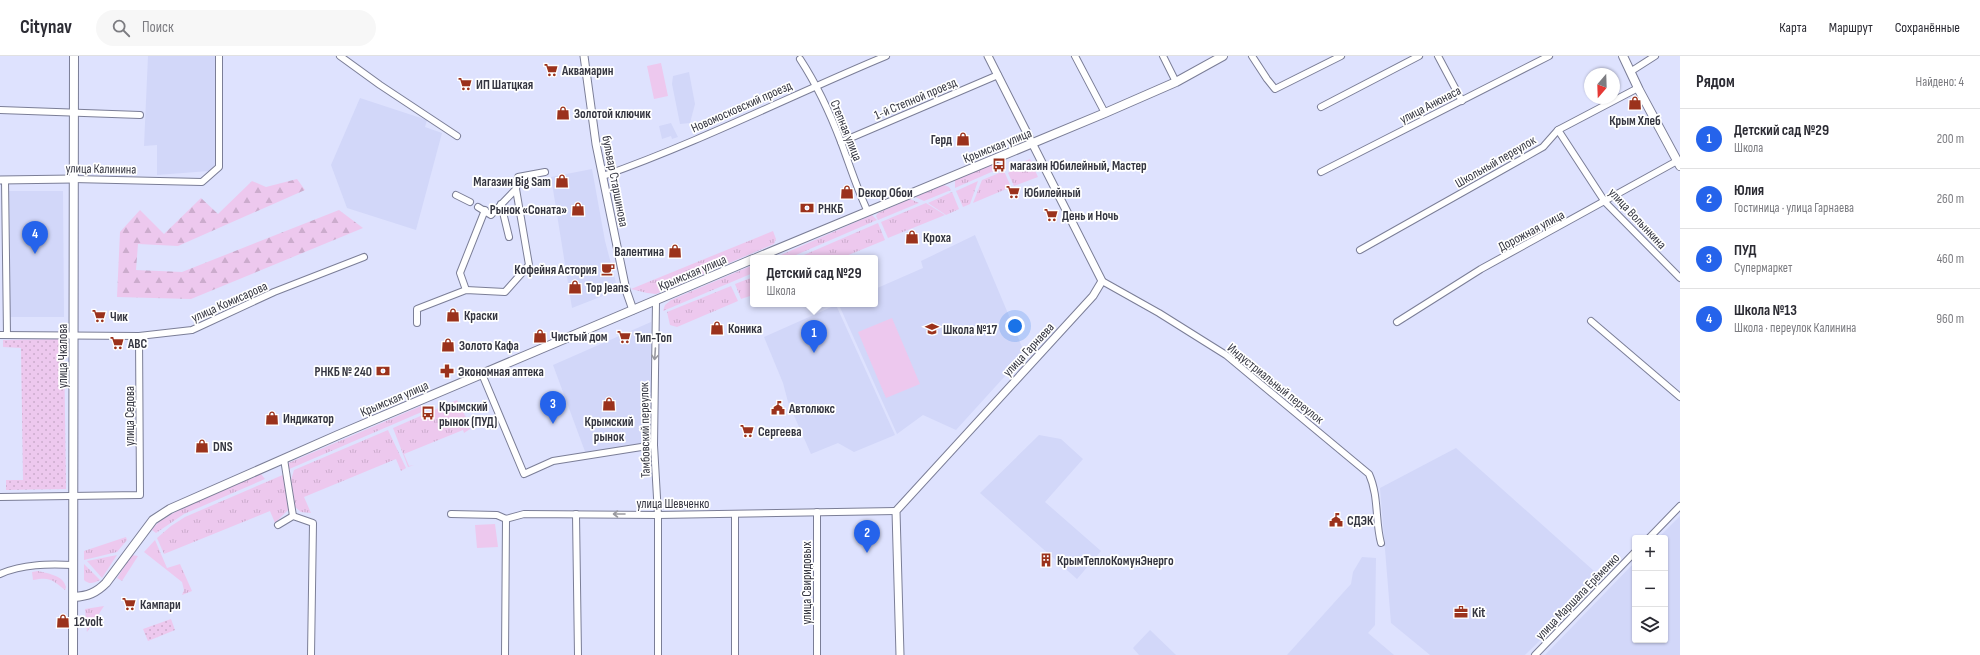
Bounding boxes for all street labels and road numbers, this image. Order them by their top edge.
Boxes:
street label: 1-й Степной проезд [872,74,959,123]
street label: Новомосковский проезд [689,77,795,136]
street label: улица Анюнаса [1397,83,1464,127]
street label: Степная улица [827,97,866,163]
street label: Крымская улица [961,125,1034,167]
street label: Школьный переулок [1452,132,1539,191]
street label: бульвар Старшинова [598,134,632,228]
street label: улица Калинина [65,160,136,178]
street label: улица Волынкина [1605,185,1670,253]
street label: Дорожная улица [1496,207,1567,255]
street label: Крымская улица [656,251,729,294]
street label: улица Комисарова [189,278,270,326]
street label: улица Гарнаева [1000,319,1058,380]
street label: улица Чкалова [55,324,71,388]
street label: Индустриальный переулок [1224,340,1327,428]
street label: Крымская улица [358,377,431,420]
street label: Тамбовский переулок [636,382,654,478]
street label: улица Седова [122,386,138,446]
street label: улица Шевченко [637,496,709,512]
street label: улица Свиридовых [799,541,815,625]
street label: улица Маршала Ерёменко [1532,550,1623,643]

